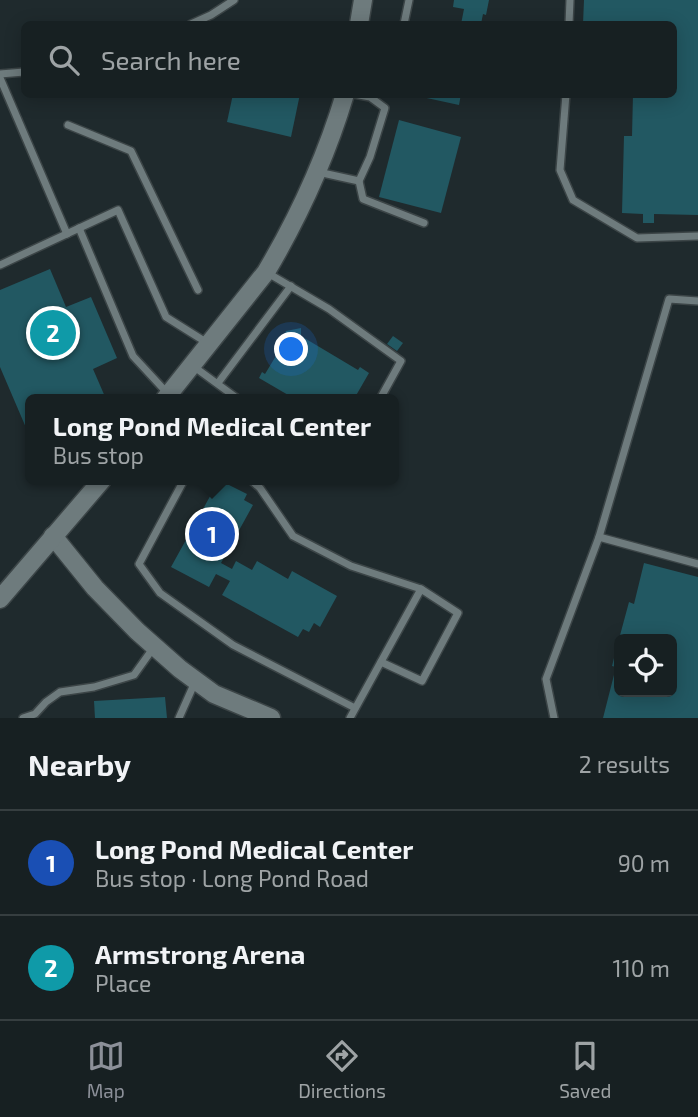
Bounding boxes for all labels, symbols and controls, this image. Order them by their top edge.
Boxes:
search box [21,21,677,98]
icon: search [45,41,83,79]
text: Search here [101,44,241,75]
pin: 2 [30,307,76,359]
your location [274,332,308,366]
popup [25,394,399,485]
text: Long Pond Medical Center [53,410,371,441]
text: Bus stop [53,441,144,469]
pin: 1 [189,508,235,560]
map controls [614,634,677,697]
button: locate [614,634,677,697]
text: Nearby [28,746,131,782]
text: 2 results [579,750,670,778]
text: Long Pond Medical Center [95,833,413,864]
text: 1 [46,849,56,877]
text: 90 m [618,849,670,877]
text: Bus stop · Long Pond Road [95,864,369,892]
text: Armstrong Arena [95,938,305,969]
text: 2 [44,954,58,982]
text: 110 m [613,954,670,982]
text: Place [95,969,151,997]
tab: Map [87,1037,125,1102]
tab: Directions [298,1037,386,1102]
tab: Saved [559,1037,611,1102]

